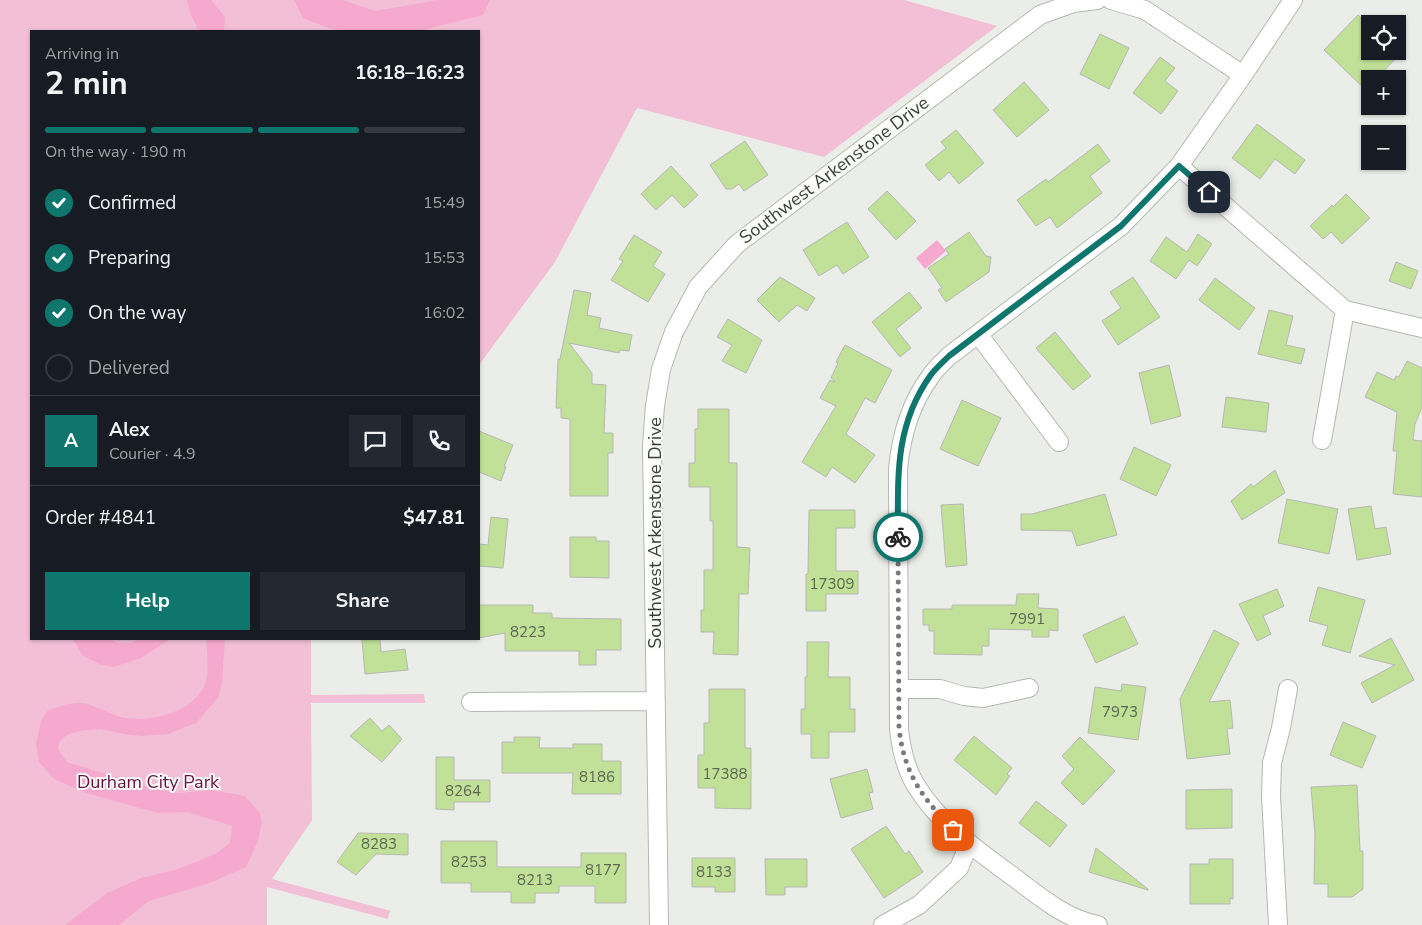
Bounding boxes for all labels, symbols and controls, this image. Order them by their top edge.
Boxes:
map controls [1361,15,1406,170]
button: locate [1361,15,1406,60]
text: Arriving in [45,43,119,65]
text: 16:18–16:23 [355,60,465,86]
text: 2 min [45,62,128,105]
button: + [1361,70,1406,115]
street label: Southwest Arkenstone Drive [734,91,934,249]
button: − [1361,125,1406,170]
text: On the way · 190 m [45,141,186,163]
pin [1188,171,1230,213]
icon: home [1195,178,1223,206]
icon: check [45,189,73,217]
text: Confirmed [88,190,176,216]
text: 15:49 [423,192,465,214]
icon: check [45,244,73,272]
text: Preparing [88,245,171,271]
text: 15:53 [423,247,465,269]
icon: check [45,299,73,327]
text: On the way [88,300,186,326]
text: 16:02 [423,302,465,324]
text: Delivered [88,355,170,381]
button: chat [349,415,401,467]
button: phone [413,415,465,467]
text: Alex [109,417,150,443]
street label: Southwest Arkenstone Drive [643,417,667,649]
text: A [64,428,78,454]
text: Courier · 4.9 [109,443,195,465]
text: Order #4841 [45,505,156,531]
text: $47.81 [403,505,465,531]
courier [873,512,923,562]
icon: bike [884,523,912,551]
button: Help [45,572,250,630]
button: Share [260,572,465,630]
house number: 17309 [809,574,855,594]
house number: 7991 [1009,609,1045,629]
house number: 8223 [510,622,546,642]
house number: 7973 [1102,702,1138,722]
house number: 17388 [702,764,748,784]
house number: 8186 [579,767,615,787]
park label: Durham City Park [77,770,220,794]
house number: 8264 [445,781,481,801]
pin [932,809,974,851]
icon: bag [939,816,967,844]
house number: 8283 [361,834,397,854]
house number: 8253 [451,852,487,872]
house number: 8177 [585,860,621,880]
house number: 8133 [696,862,732,882]
house number: 8213 [517,870,553,890]

